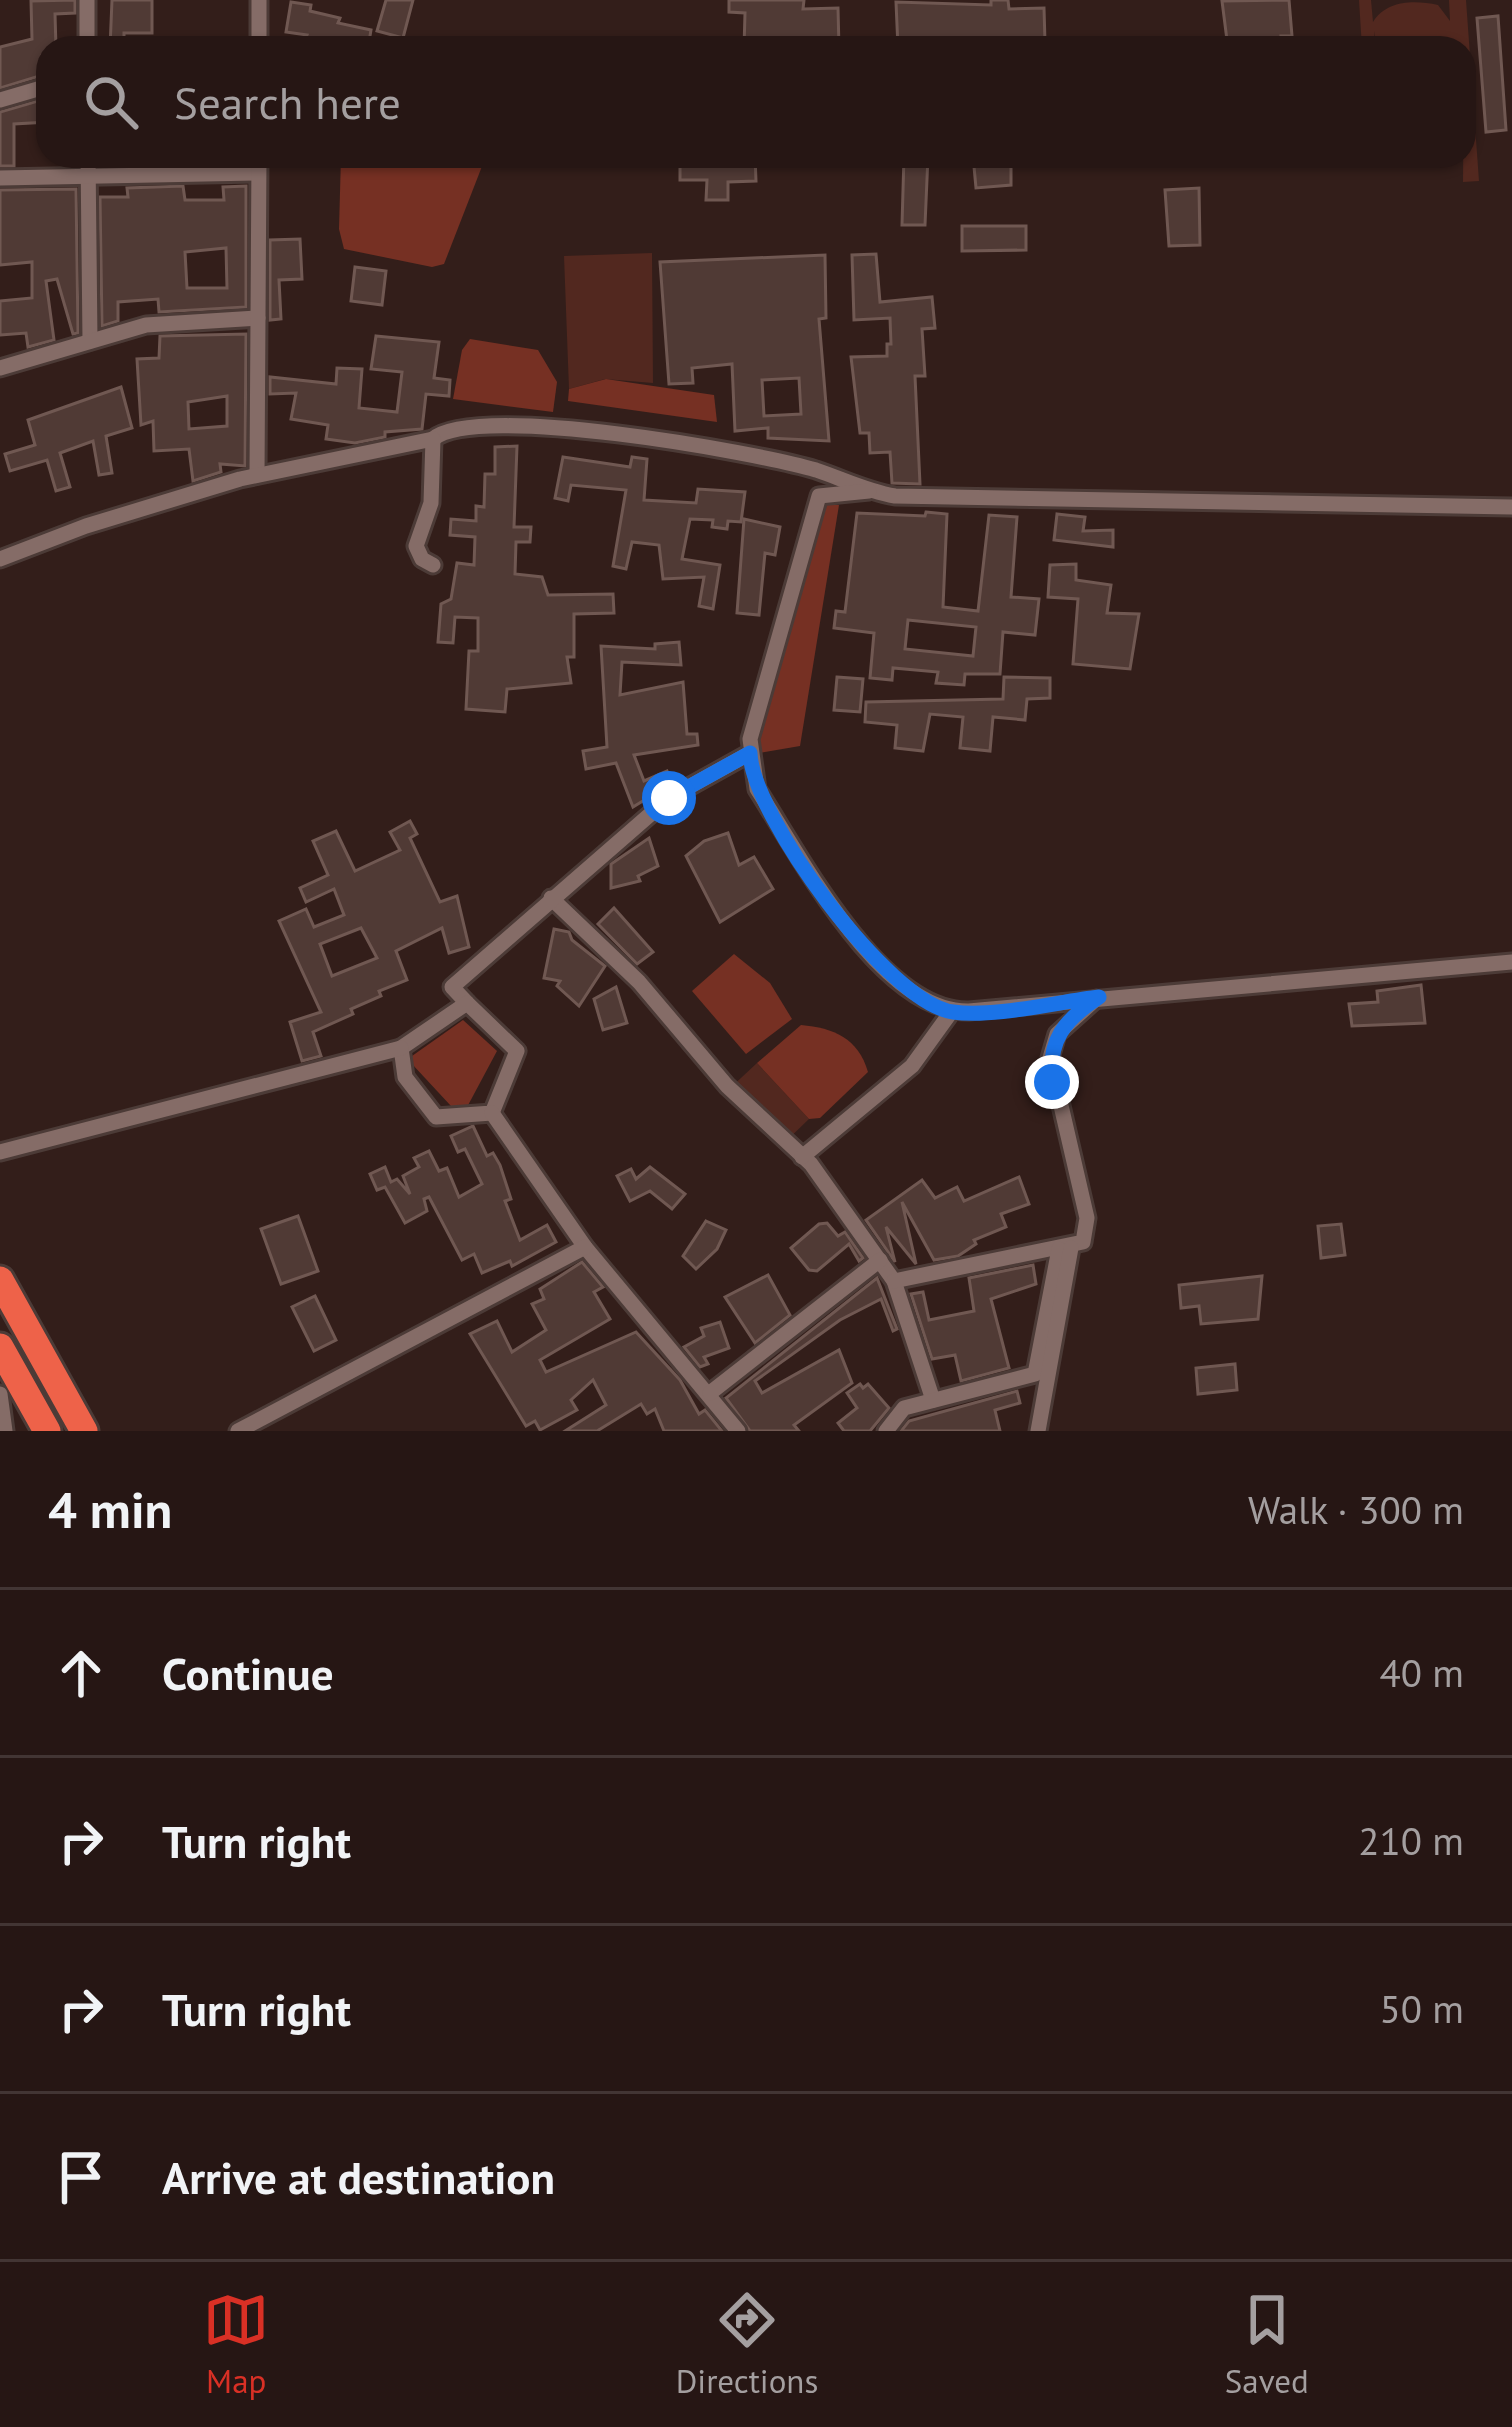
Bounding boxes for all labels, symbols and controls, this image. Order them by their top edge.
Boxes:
search box [36,36,1476,168]
icon: search [78,69,144,135]
text: Search here [174,73,401,131]
route start [642,771,696,825]
route end [1025,1055,1079,1109]
text: 4 min [48,1476,172,1542]
text: Walk · 300 m [1248,1484,1464,1535]
icon: ahead [48,1640,114,1706]
text: Continue [162,1644,334,1702]
text: 40 m [1379,1647,1464,1698]
icon: right [48,1808,114,1874]
text: Turn right [162,1812,351,1870]
text: 210 m [1358,1815,1464,1866]
icon: right [48,1976,114,2042]
text: Turn right [162,1980,351,2038]
text: 50 m [1379,1983,1464,2034]
icon: arrive [48,2144,114,2210]
text: Arrive at destination [162,2148,555,2206]
tab: Map [203,2287,269,2402]
tab: Directions [676,2287,818,2402]
tab: Saved [1225,2287,1309,2402]

